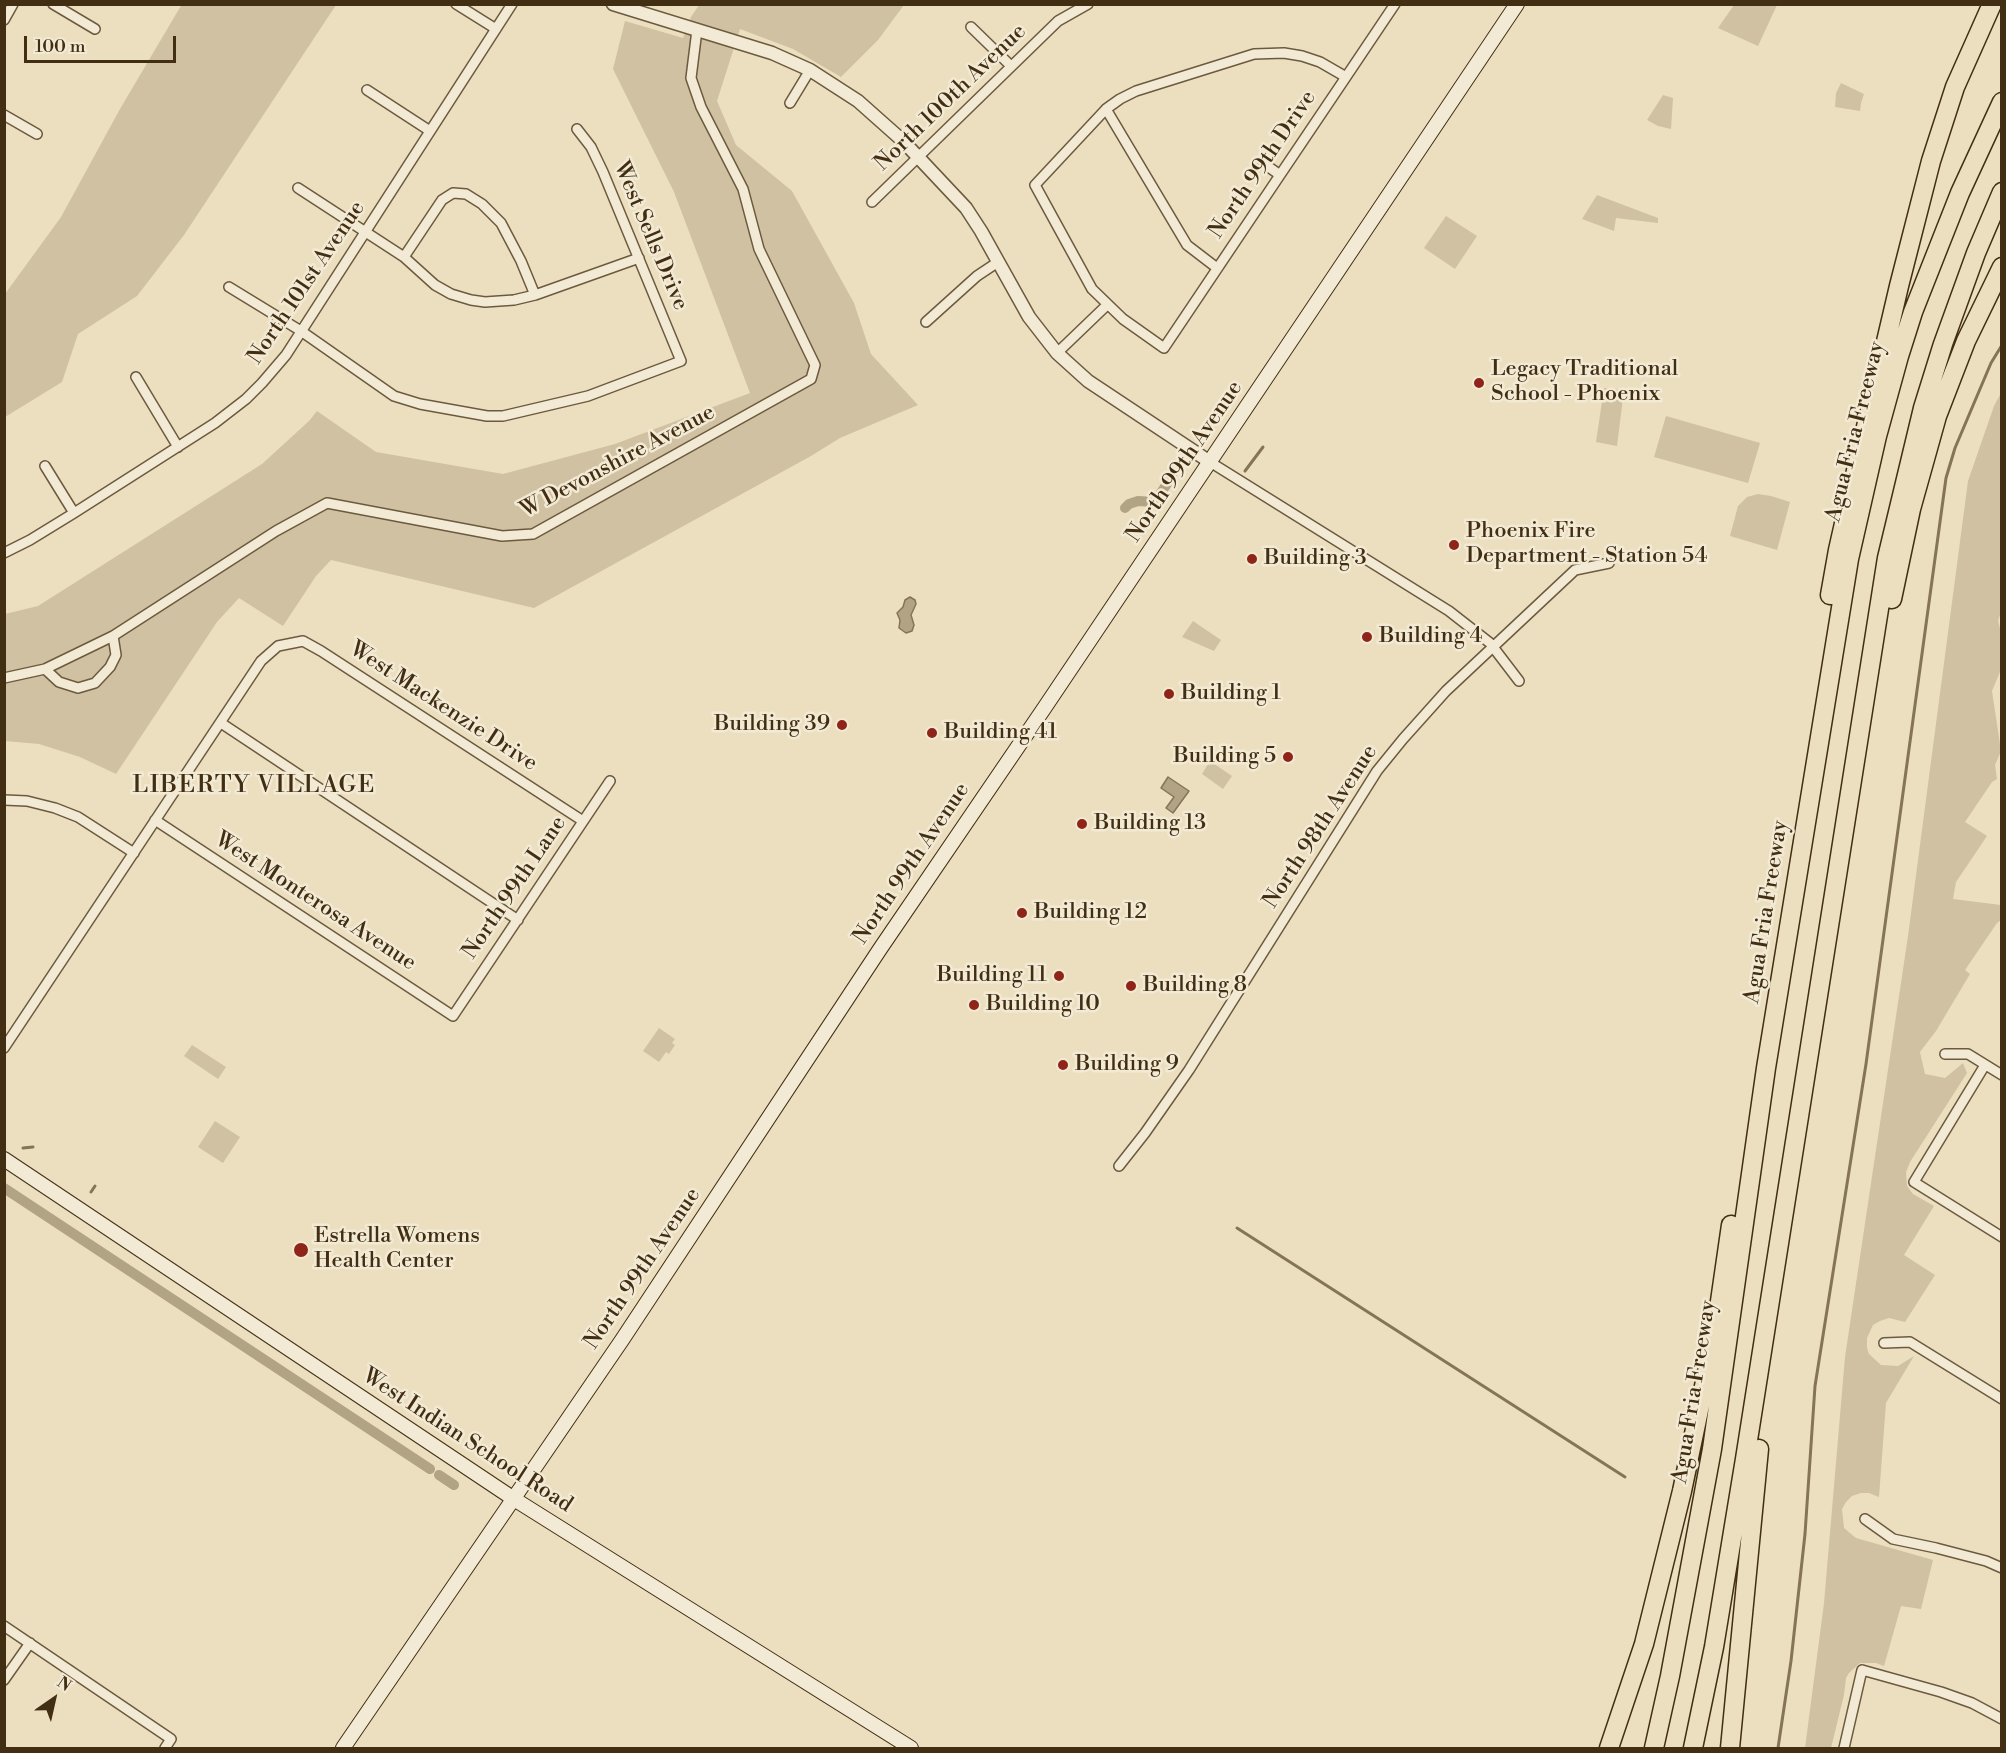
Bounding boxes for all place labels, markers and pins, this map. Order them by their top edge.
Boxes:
place label: Legacy Traditional School - Phoenix [1491,357,1678,408]
marker: Legacy Traditional School - Phoenix [1472,376,1486,390]
place label: Phoenix Fire Department - Station 54 [1466,519,1708,570]
marker: Phoenix Fire Department - Station 54 [1447,538,1461,552]
place label: Building 3 [1264,546,1367,572]
marker: Building 3 [1245,552,1259,566]
place label: Building 4 [1379,624,1483,650]
marker: Building 4 [1360,630,1374,644]
place label: Building 1 [1181,681,1281,707]
marker: Building 1 [1162,687,1176,701]
place label: Building 39 [714,712,830,738]
marker: Building 39 [835,718,849,732]
place label: Building 41 [944,720,1057,746]
marker: Building 41 [925,726,939,740]
place label: Building 5 [1173,744,1276,770]
marker: Building 5 [1281,750,1295,764]
place label: Building 13 [1094,811,1206,837]
marker: Building 13 [1075,817,1089,831]
place label: Building 12 [1034,900,1147,926]
marker: Building 12 [1015,906,1029,920]
place label: Building 11 [937,963,1047,989]
marker: Building 11 [1052,969,1066,983]
place label: Building 8 [1143,973,1247,999]
marker: Building 8 [1124,979,1138,993]
place label: Building 10 [986,992,1100,1018]
marker: Building 10 [967,998,981,1012]
place label: Building 9 [1075,1052,1179,1078]
marker: Building 9 [1056,1058,1070,1072]
place label: Estrella Womens Health Center [314,1224,480,1276]
marker: Estrella Womens Health Center [292,1241,310,1259]

